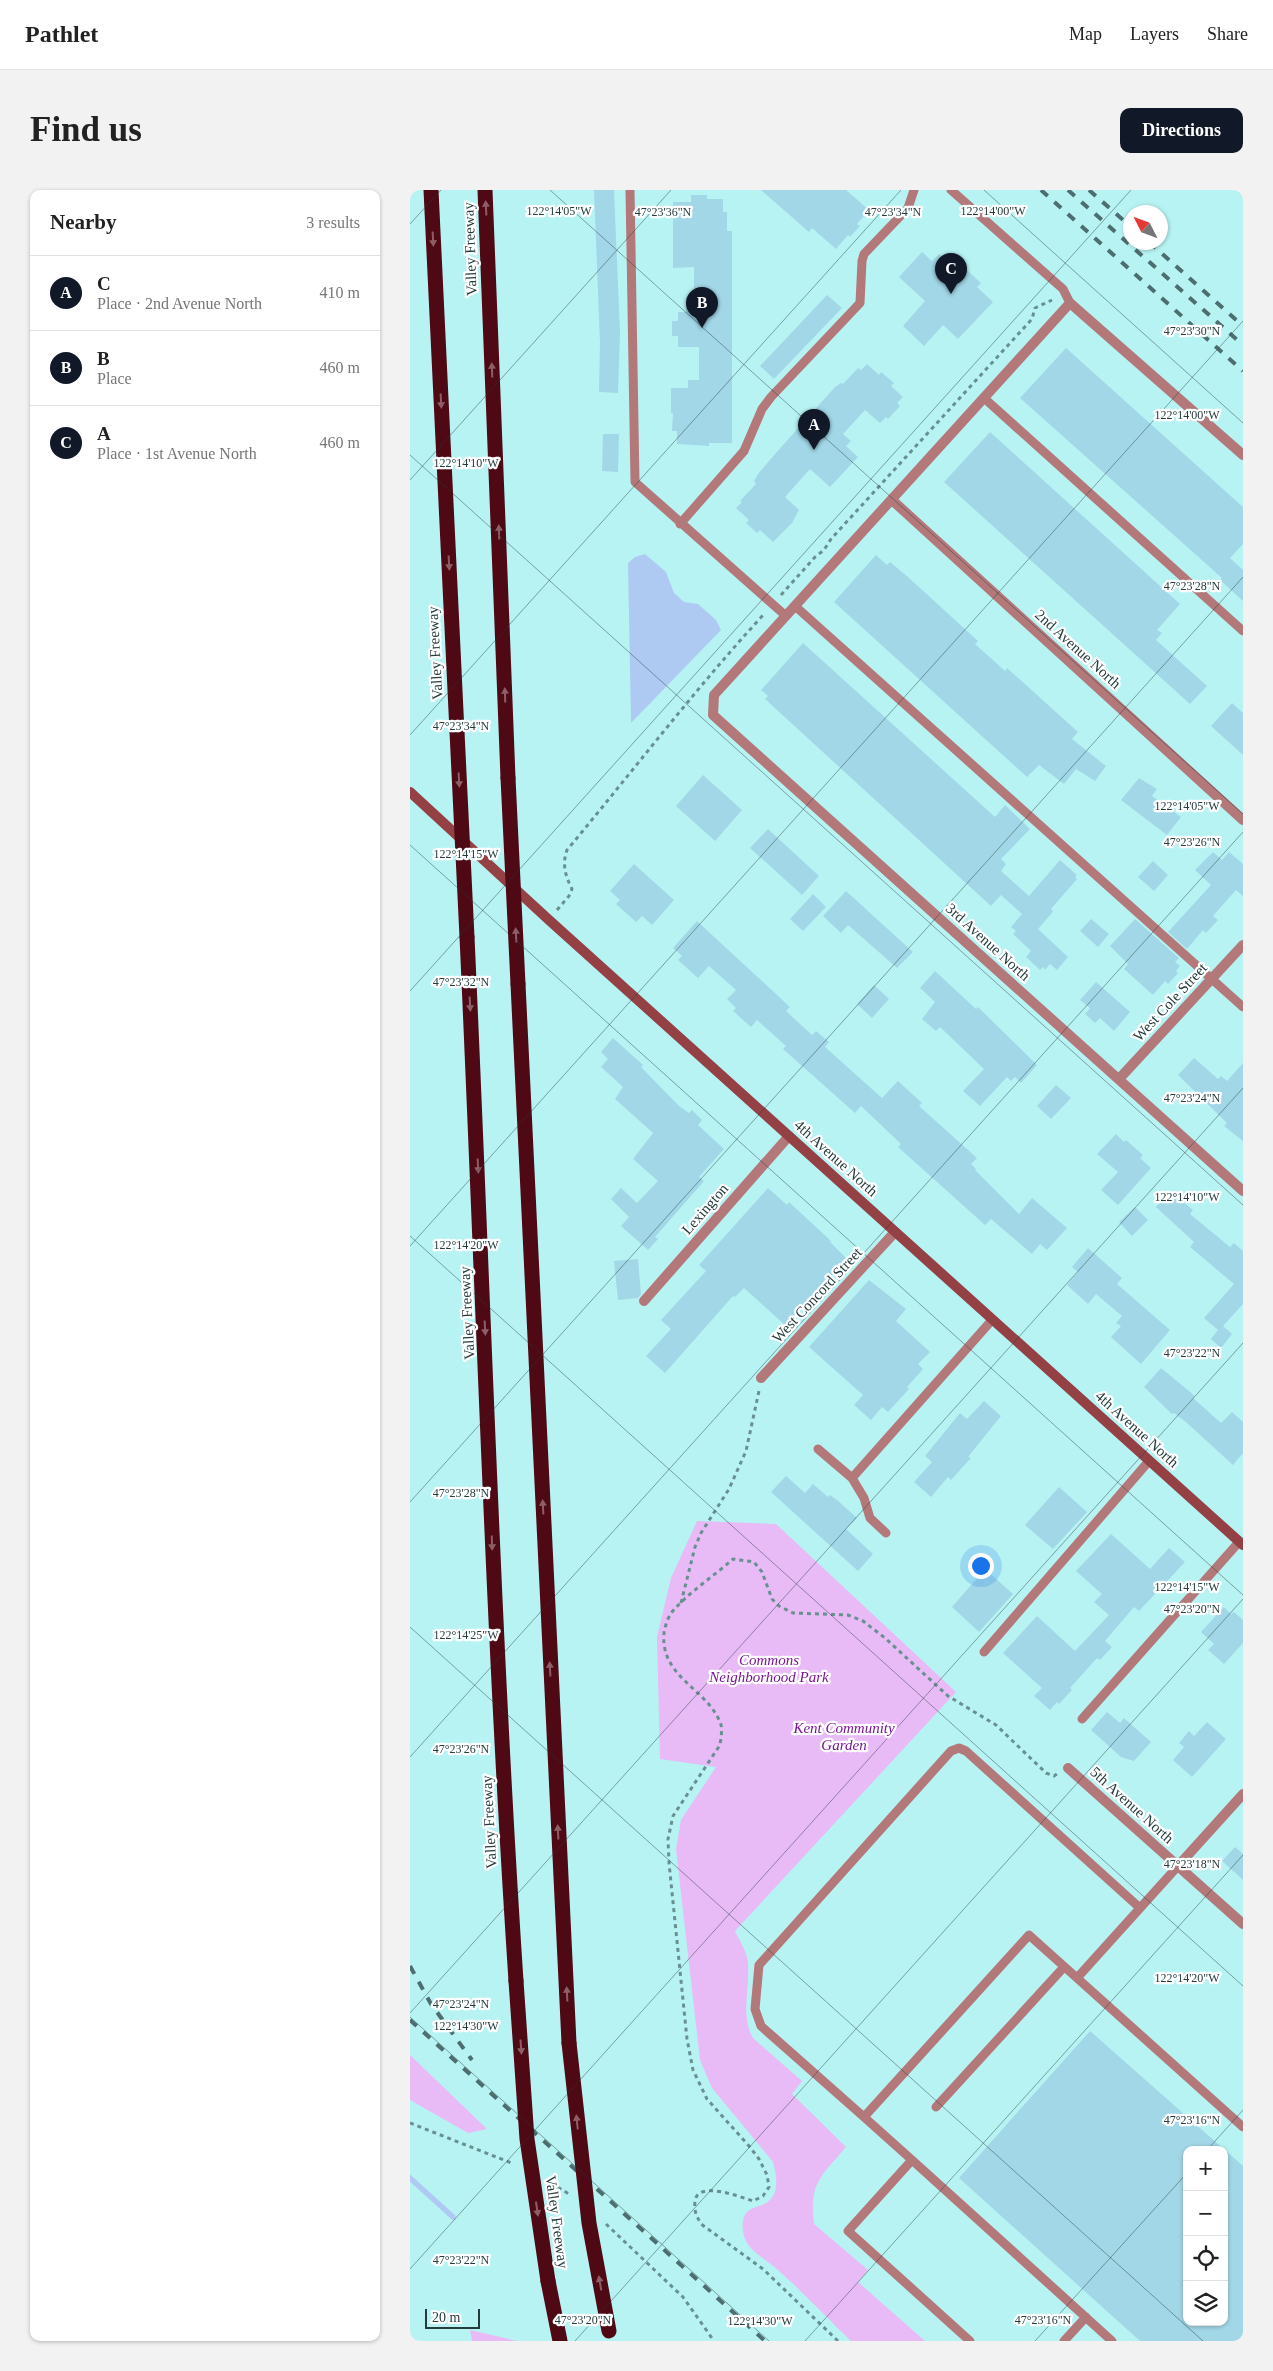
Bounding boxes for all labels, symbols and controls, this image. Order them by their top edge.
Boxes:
text: Pathlet [25,21,98,47]
text: Map [1069,24,1102,44]
text: Layers [1130,24,1179,44]
text: Share [1207,24,1248,44]
button: Directions [1120,108,1243,153]
text: Find us [30,110,142,149]
one-way arrow [481,199,489,215]
street label: Valley Freeway [460,201,480,296]
text: 122°14'05"W [526,204,592,218]
text: 122°14'00"W [960,204,1026,218]
text: 47°23'36"N [635,205,692,219]
text: 47°23'34"N [865,205,922,219]
north arrow [1123,205,1168,250]
text: Nearby [50,210,117,234]
text: 3 results [306,214,360,231]
one-way arrow [430,231,438,247]
pin: C [935,253,967,294]
text: C [97,273,111,294]
text: A [60,284,72,301]
text: 410 m [320,284,360,301]
pin: B [686,287,718,328]
text: Place · 2nd Avenue North [97,295,262,312]
text: 47°23'30"N [1164,324,1221,338]
text: B [97,348,110,369]
text: B [61,359,71,376]
text: 460 m [320,359,360,376]
one-way arrow [488,362,496,378]
text: Place [97,370,132,387]
one-way arrow [437,393,445,409]
text: 122°14'00"W [1154,408,1220,422]
pin: A [798,409,830,450]
text: A [97,423,111,444]
text: C [60,434,72,451]
text: 460 m [320,434,360,451]
text: Place · 1st Avenue North [97,445,257,462]
text: 122°14'10"W [433,456,499,470]
one-way arrow [494,524,502,540]
one-way arrow [445,556,453,572]
text: 47°23'28"N [1164,579,1221,593]
street label: Valley Freeway [425,605,445,700]
street label: 2nd Avenue North [1032,606,1124,692]
one-way arrow [501,687,509,703]
text: 47°23'34"N [433,719,490,733]
one-way arrow [455,773,463,789]
text: 122°14'05"W [1154,799,1220,813]
text: 47°23'26"N [1164,835,1221,849]
text: 122°14'15"W [433,847,499,861]
street label: 3rd Avenue North [943,900,1034,984]
one-way arrow [512,927,520,943]
street label: West Cole Street [1130,959,1211,1044]
text: 47°23'32"N [433,975,490,989]
one-way arrow [466,996,474,1012]
text: 47°23'24"N [1164,1091,1221,1105]
street label: 4th Avenue North [791,1116,881,1200]
one-way arrow [474,1158,482,1174]
street label: Lexington [679,1180,732,1238]
text: 122°14'10"W [1154,1190,1220,1204]
text: 122°14'20"W [433,1238,499,1252]
street label: West Concord Street [769,1244,866,1346]
street label: Valley Freeway [457,1265,477,1360]
one-way arrow [482,1320,490,1336]
text: 47°23'22"N [1164,1346,1221,1360]
street label: 4th Avenue North [1092,1387,1182,1471]
text: 47°23'28"N [433,1486,490,1500]
one-way arrow [538,1499,546,1515]
one-way arrow [489,1535,497,1551]
your location [968,1553,994,1579]
text: 122°14'15"W [1154,1580,1220,1594]
text: 47°23'20"N [1164,1602,1221,1616]
text: 122°14'25"W [433,1628,499,1642]
park label: Commons Neighborhood Park [708,1652,829,1685]
one-way arrow [546,1661,554,1677]
park label: Kent Community Garden [792,1720,895,1753]
text: 47°23'26"N [433,1742,490,1756]
street label: 5th Avenue North [1087,1763,1177,1847]
street label: Valley Freeway [479,1774,499,1869]
one-way arrow [554,1823,562,1839]
text: 47°23'18"N [1164,1857,1221,1871]
text: 122°14'20"W [1154,1971,1220,1985]
one-way arrow [562,1986,570,2002]
text: 47°23'24"N [433,1997,490,2011]
text: 122°14'30"W [433,2019,499,2033]
one-way arrow [517,2039,525,2055]
text: 47°23'16"N [1164,2113,1221,2127]
one-way arrow [573,2114,581,2130]
map controls [1183,2146,1228,2326]
button: + [1183,2146,1228,2191]
street label: Valley Freeway [543,2174,572,2270]
button: − [1183,2191,1228,2236]
one-way arrow [534,2201,542,2217]
button: locate [1183,2236,1228,2281]
text: 47°23'22"N [433,2253,490,2267]
one-way arrow [596,2275,604,2291]
button: layers [1183,2281,1228,2326]
scale bar [425,2306,480,2329]
text: 20 m [432,2310,460,2325]
text: 47°23'20"N [555,2313,612,2327]
text: 47°23'16"N [1015,2313,1072,2327]
text: 122°14'30"W [727,2314,793,2328]

